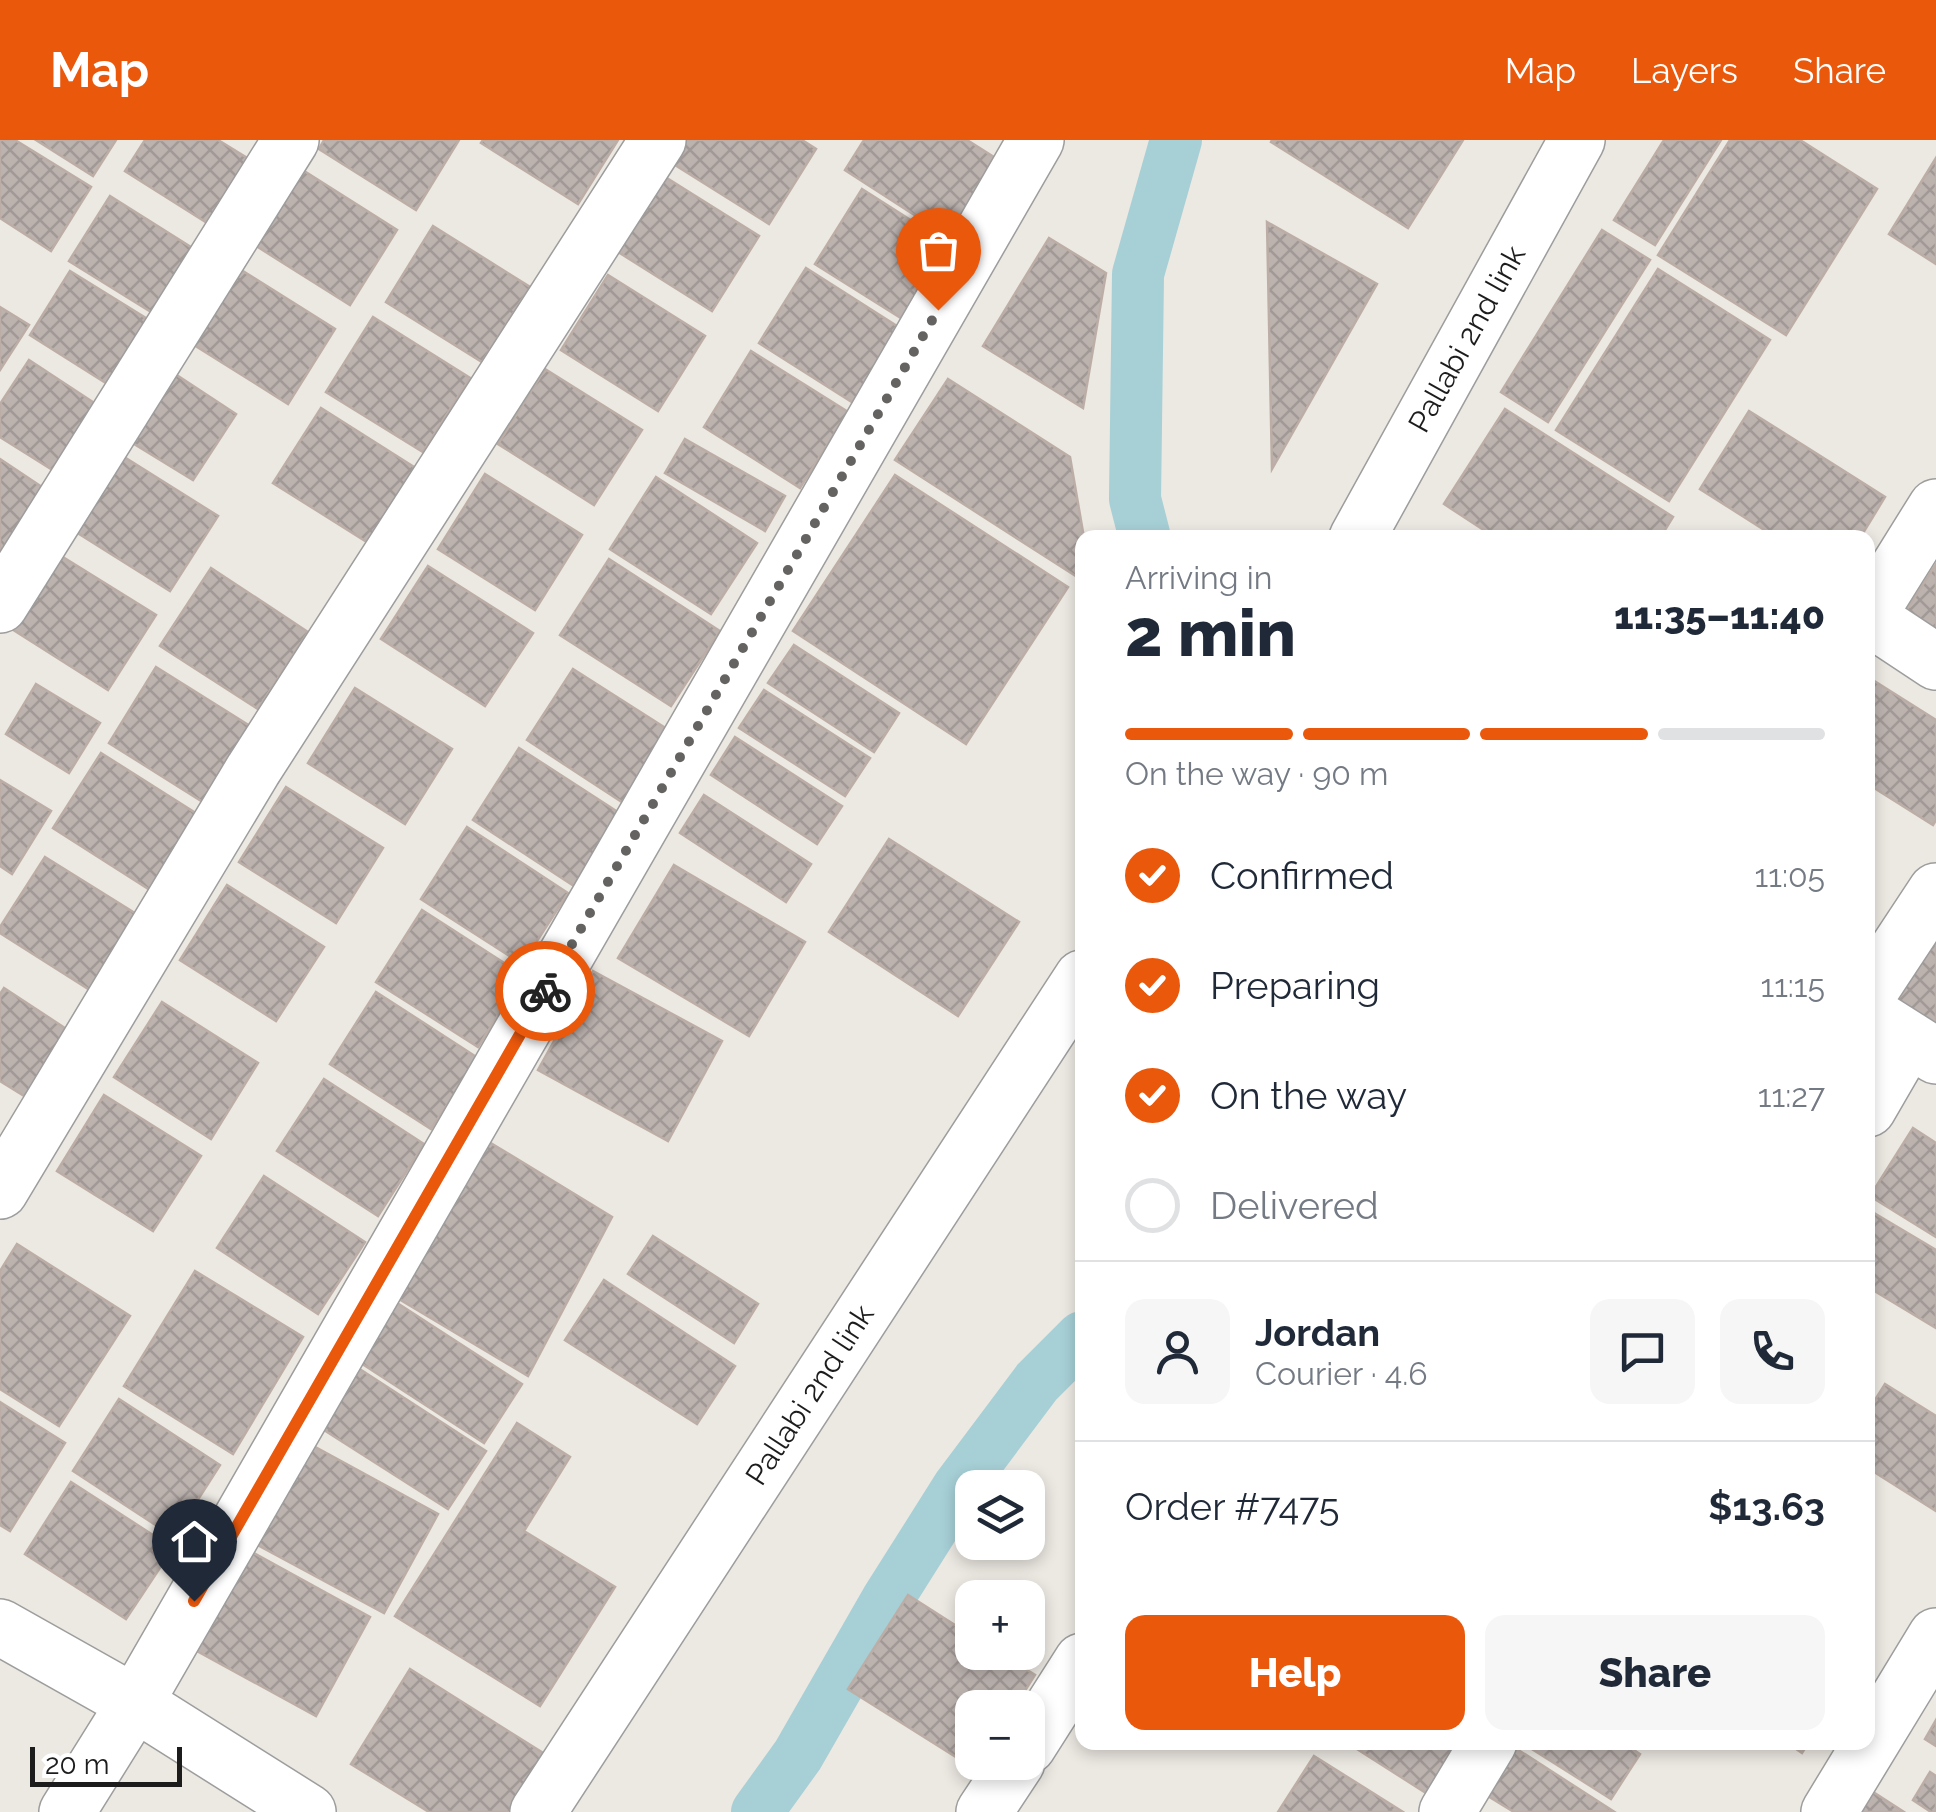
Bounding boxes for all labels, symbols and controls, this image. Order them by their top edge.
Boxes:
text: Map [50,42,149,98]
text: Map [1505,50,1576,91]
text: Layers [1631,50,1738,91]
text: Share [1793,50,1886,91]
pin [896,208,981,311]
icon: bag [911,223,966,278]
street label: Pallabi 2nd link [1401,239,1532,438]
text: Arriving in [1125,559,1272,596]
text: 11:35–11:40 [1614,593,1825,638]
text: 2 min [1125,595,1296,671]
text: On the way · 90 m [1125,755,1388,792]
icon: check [1125,848,1180,903]
text: Confirmed [1210,853,1394,898]
text: 11:05 [1755,857,1825,894]
courier [495,941,595,1041]
icon: check [1125,958,1180,1013]
text: Preparing [1210,963,1380,1008]
icon: bike [518,964,573,1019]
text: 11:15 [1760,967,1825,1004]
icon: check [1125,1068,1180,1123]
text: On the way [1210,1073,1407,1118]
text: 11:27 [1758,1077,1825,1114]
text: Delivered [1210,1183,1379,1228]
street label: Pallabi 2nd link [738,1298,881,1491]
button: person [1125,1299,1230,1404]
button: chat [1590,1299,1695,1404]
button: phone [1720,1299,1825,1404]
text: Jordan [1255,1310,1380,1355]
text: Courier · 4.6 [1255,1355,1428,1392]
map controls [955,1470,1045,1780]
button: layers [955,1470,1045,1560]
text: Order #7475 [1125,1484,1340,1529]
text: $13.63 [1708,1484,1825,1529]
pin [152,1499,237,1602]
icon: home [167,1514,222,1569]
button: + [955,1580,1045,1670]
button: Help [1125,1615,1465,1730]
button: Share [1485,1615,1825,1730]
button: − [955,1690,1045,1780]
scale bar [30,1742,182,1786]
text: 20 m [45,1748,110,1781]

